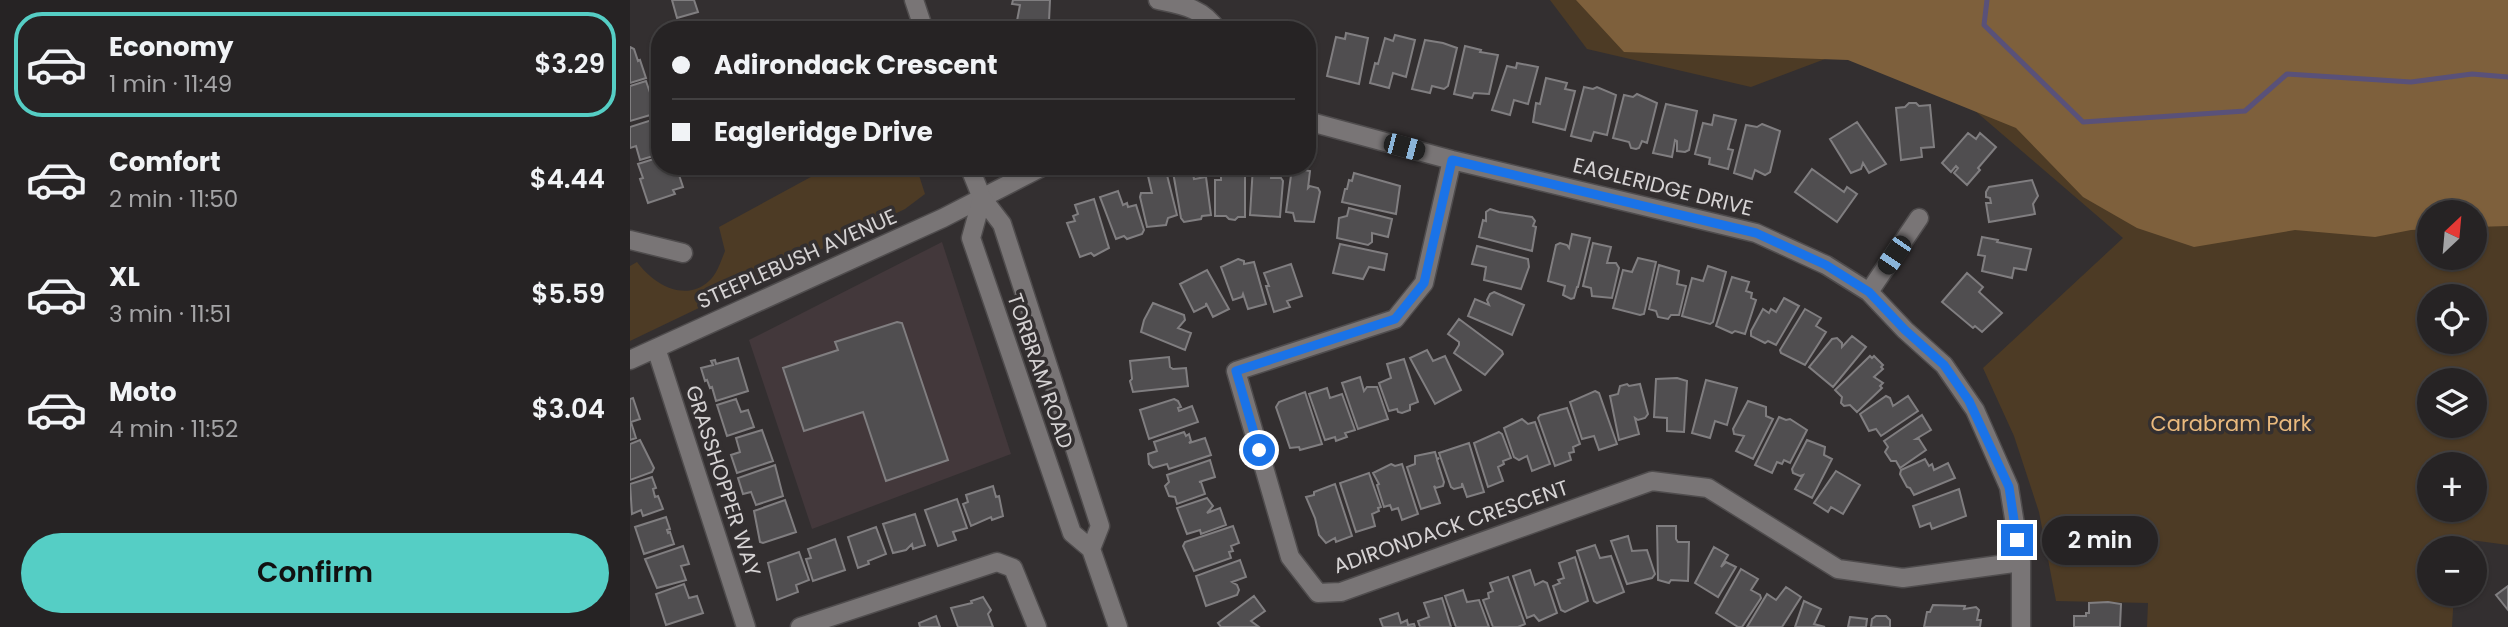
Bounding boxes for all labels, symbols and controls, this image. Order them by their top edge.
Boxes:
text: Economy [109,29,233,65]
icon: car [25,33,88,96]
text: $3.29 [534,46,605,82]
text: Adirondack Crescent [714,47,998,83]
text: 1 min · 11:49 [109,68,232,100]
text: Eagleridge Drive [714,114,933,150]
car [1381,131,1428,163]
text: Comfort [109,144,221,180]
icon: car [25,148,88,211]
street label: EAGLERIDGE DRIVE [1570,150,1756,223]
text: $4.44 [530,161,605,197]
text: 2 min · 11:50 [109,183,238,215]
north arrow [2417,200,2487,270]
map controls [2417,200,2487,606]
street label: STEEPLEBUSH AVENUE [692,201,901,316]
car [1874,232,1915,278]
text: XL [109,259,140,295]
icon: car [25,263,88,326]
text: $5.59 [531,276,605,312]
button: locate [2417,284,2487,354]
street label: TORBRAM ROAD [1000,289,1081,452]
text: 3 min · 11:51 [109,298,231,330]
button: layers [2417,368,2487,438]
text: Moto [109,374,177,410]
icon: car [25,378,88,441]
street label: GRASSHOPPER WAY [679,382,768,580]
text: $3.04 [532,391,605,427]
park label: Carabram Park [2151,409,2312,438]
text: 4 min · 11:52 [109,413,238,445]
route start [1243,434,1275,466]
button: + [2417,452,2487,522]
street label: ADIRONDACK CRESCENT [1329,473,1572,580]
callout: 2 min [2042,516,2157,564]
route end [2001,524,2033,556]
text: 2 min [2068,524,2132,556]
button: Confirm [21,533,609,613]
button: − [2417,536,2487,606]

